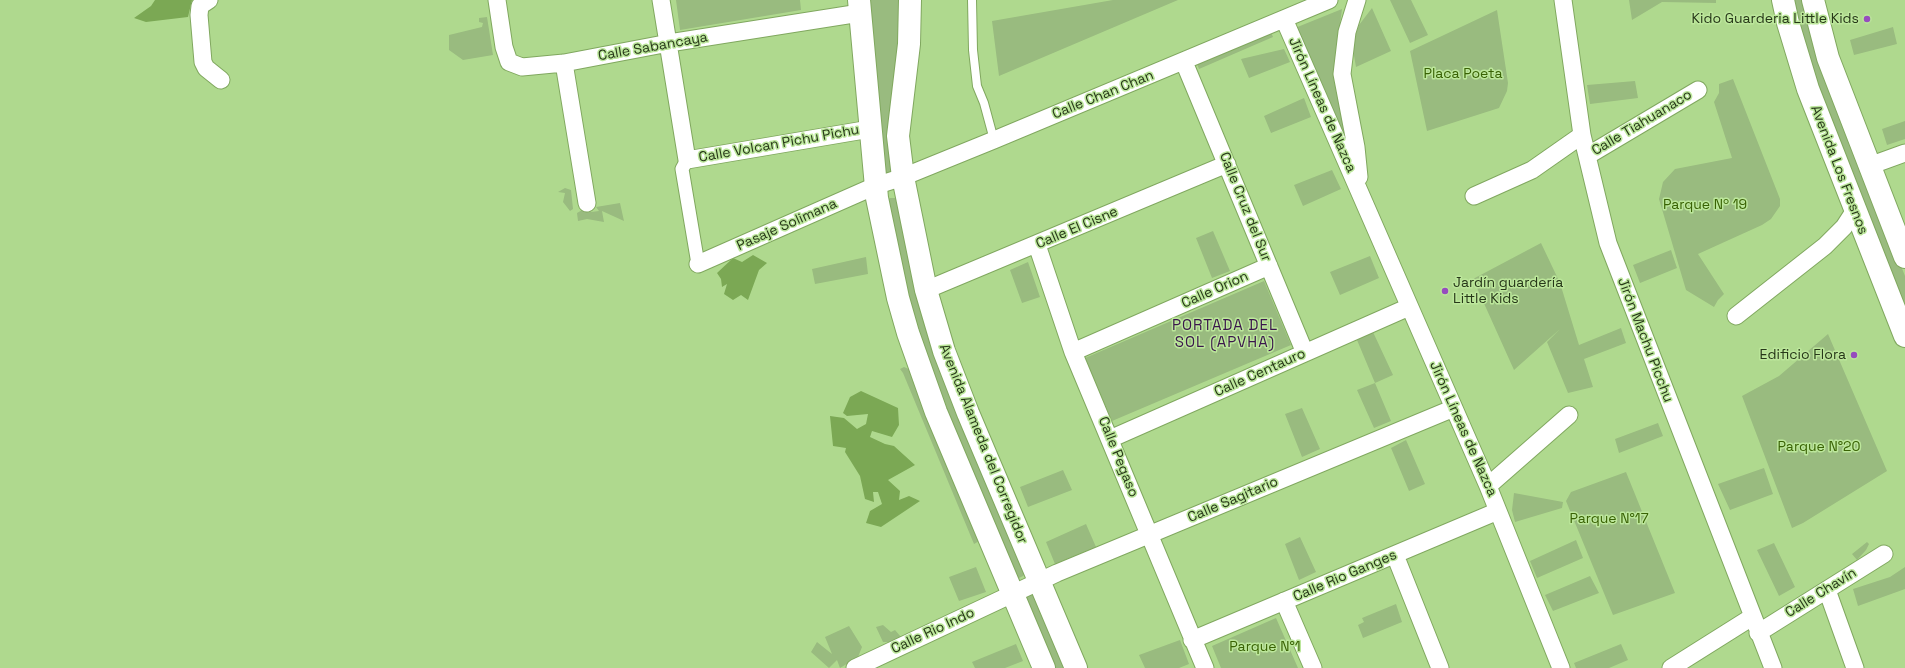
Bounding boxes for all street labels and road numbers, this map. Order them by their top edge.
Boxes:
street label: Calle Sabancaya [597,29,709,65]
street label: Jirón Líneas de Nazca [1285,35,1359,175]
street label: Calle Chan Chan [1050,67,1156,123]
street label: Calle Tiahuanaco [1589,86,1695,160]
street label: Avenida Los Fresnos [1807,103,1871,237]
street label: Calle Volcan Pichu Pichu [697,122,861,166]
street label: Calle Cruz del Sur [1215,150,1275,264]
street label: Pasaje Solimana [734,195,840,255]
street label: Calle El Cisne [1034,203,1120,253]
street label: Calle Orion [1179,268,1251,312]
street label: Jirón Machu Picchu [1613,275,1677,405]
street label: Avenida Alameda del Corregidor [935,342,1031,546]
street label: Calle Centauro [1212,345,1308,401]
street label: Jirón Líneas de Nazca [1426,359,1500,499]
street label: Calle Pegaso [1094,414,1142,500]
street label: Calle Sagitario [1185,473,1281,527]
street label: Calle Rio Ganges [1291,547,1399,605]
street label: Calle Chavín [1782,565,1860,621]
street label: Calle Rio Indo [889,604,977,658]

